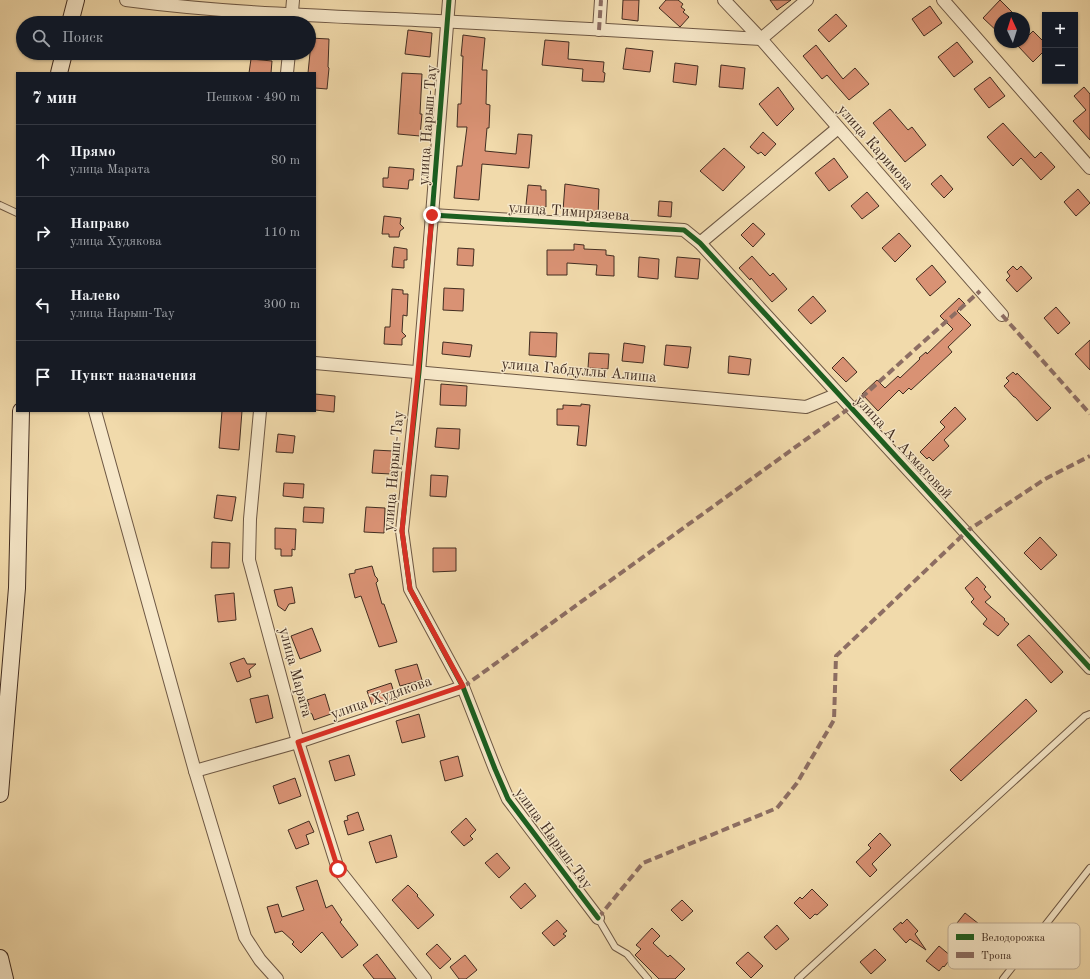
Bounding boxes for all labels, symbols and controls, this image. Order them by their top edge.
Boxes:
north arrow [994,12,1030,48]
map controls [1042,12,1078,84]
button: + [1042,12,1078,48]
search box [16,16,316,60]
icon: search [30,27,52,49]
text: Поиск [62,31,103,46]
button: − [1042,48,1078,84]
street label: улица Нарыш-Тау [417,64,440,186]
text: 7 мин [32,90,77,107]
text: Пешком · 490 m [206,91,300,104]
street label: улица Каримова [834,103,916,194]
text: Прямо [70,145,116,160]
icon: ahead [32,150,54,172]
text: 80 m [271,154,300,167]
text: улица Марата [70,163,150,176]
street label: улица Тимирязева [508,201,631,224]
route end [423,206,441,224]
text: Направо [70,217,129,232]
icon: right [32,222,54,244]
text: 110 m [263,226,300,239]
text: улица Худякова [70,235,162,248]
text: Налево [70,289,120,304]
icon: left [32,294,54,316]
text: 300 m [263,298,300,311]
text: улица Нарыш-Тау [70,307,175,320]
street label: улица Габдуллы Алиша [501,357,658,386]
icon: arrive [32,366,54,388]
text: Пункт назначения [70,369,197,384]
street label: улица А. Ахматовой [851,394,954,502]
street label: улица Нарыш-Тау [382,410,407,532]
street label: улица Марата [275,626,314,719]
street label: улица Худякова [329,674,435,723]
street label: улица Нарыш-Тау [511,786,594,892]
route start [329,860,347,878]
legend [948,923,1080,969]
text: Велодорожка [981,933,1046,944]
text: Тропа [981,951,1012,962]

